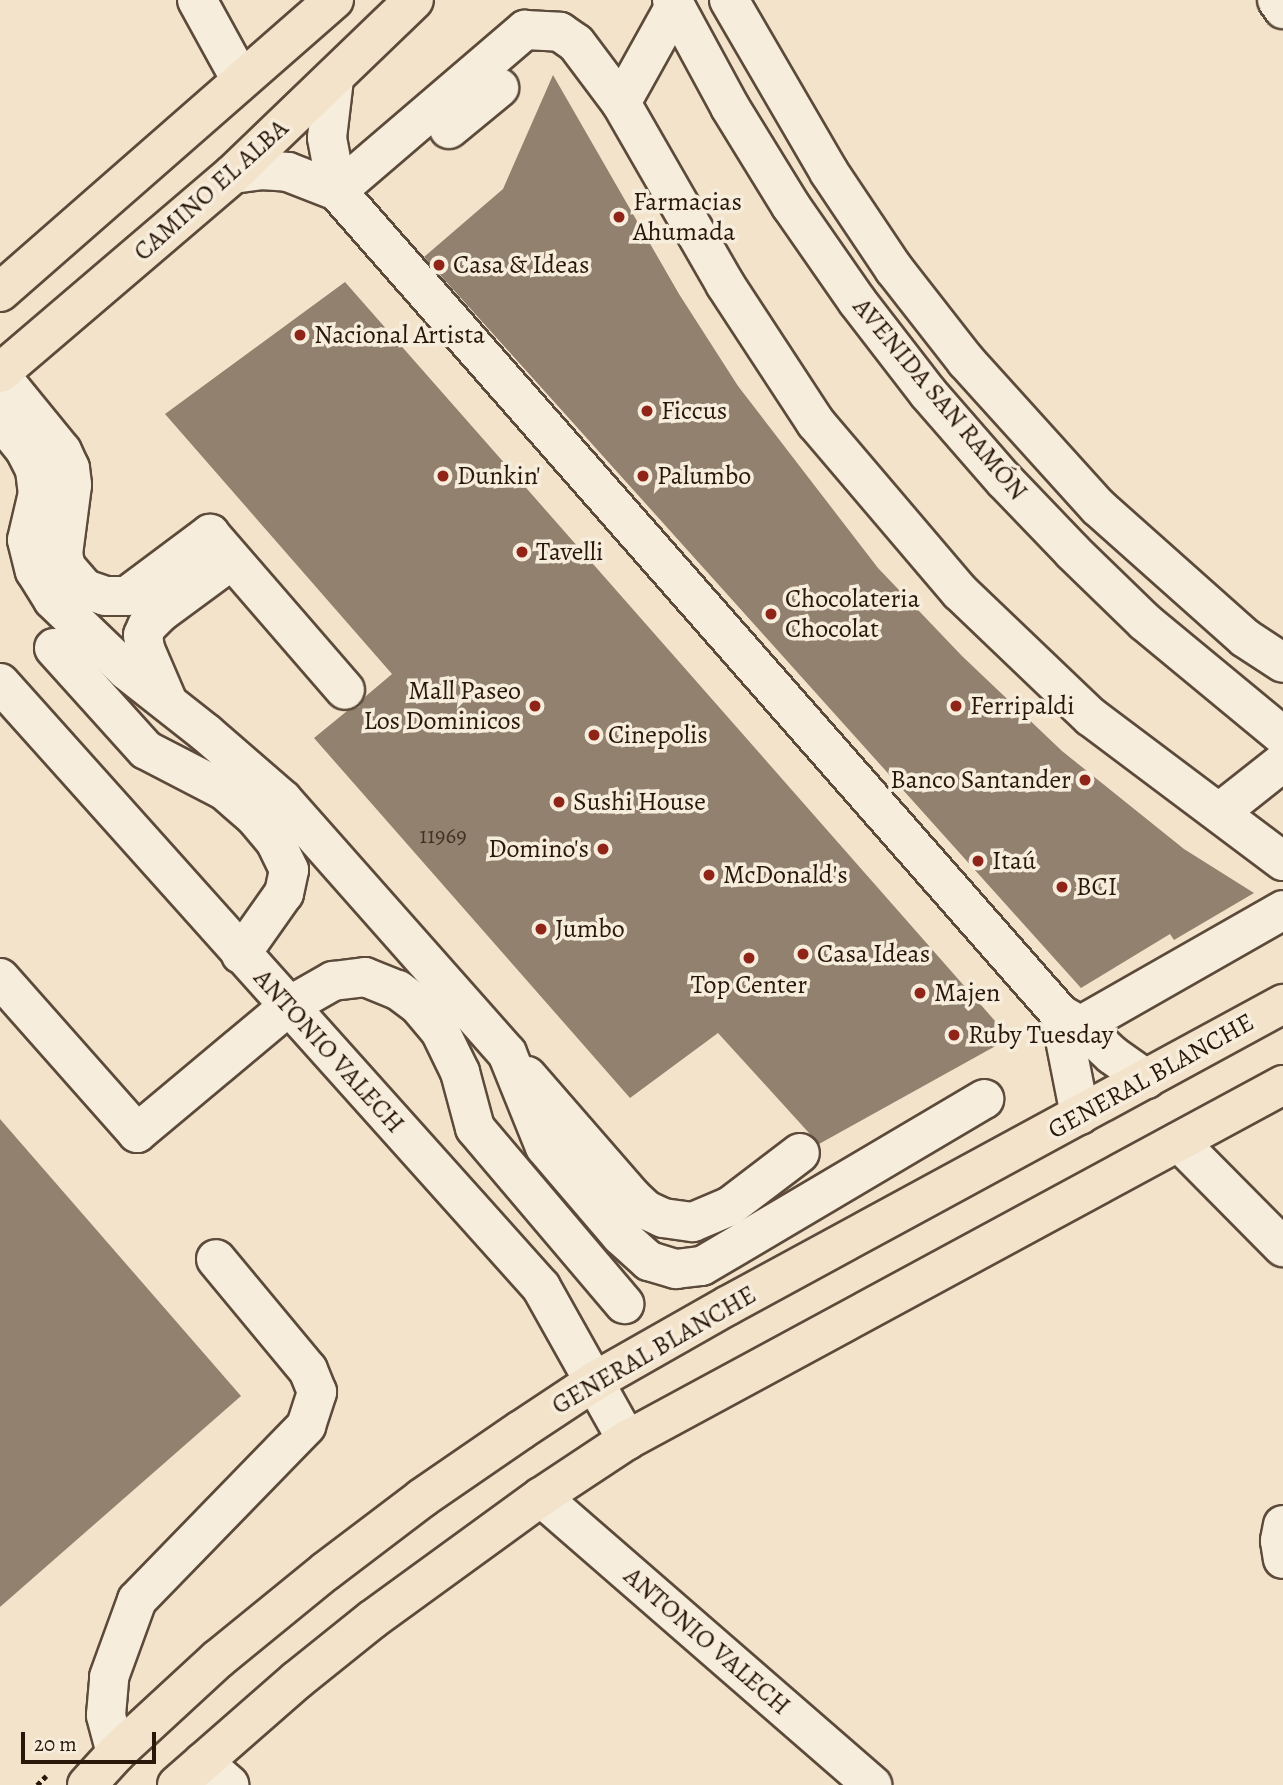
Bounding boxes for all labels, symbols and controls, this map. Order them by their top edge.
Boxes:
street label: CAMINO EL ALBA [127,113,295,267]
place label: Farmacias Ahumada [633,186,742,248]
marker: Farmacias Ahumada [611,209,627,225]
place label: Casa & Ideas [453,249,589,281]
marker: Casa & Ideas [431,257,447,273]
street label: AVENIDA SAN RAMÓN [846,292,1034,506]
place label: Nacional Artista [314,319,485,351]
marker: Nacional Artista [292,327,308,343]
place label: Ficcus [661,395,727,427]
marker: Ficcus [639,403,655,419]
place label: Dunkin' [457,460,541,492]
place label: Palumbo [657,460,751,492]
marker: Dunkin' [435,468,451,484]
marker: Palumbo [635,468,651,484]
place label: Tavelli [536,536,603,568]
marker: Tavelli [514,544,530,560]
place label: Chocolateria Chocolat [785,583,920,644]
marker: Chocolateria Chocolat [763,606,779,622]
place label: Mall Paseo Los Dominicos [363,675,521,736]
place label: Ferripaldi [970,690,1075,722]
marker: Mall Paseo Los Dominicos [527,698,543,714]
marker: Ferripaldi [948,698,964,714]
place label: Cinepolis [608,719,708,751]
marker: Cinepolis [586,727,602,743]
place label: Banco Santander [890,764,1071,796]
marker: Banco Santander [1077,772,1093,788]
place label: Sushi House [573,786,706,818]
marker: Sushi House [551,794,567,810]
house number: 11969 [419,822,467,850]
place label: Domino's [488,833,589,865]
marker: Domino's [595,841,611,857]
place label: Itaú [992,845,1036,877]
marker: Itaú [970,853,986,869]
place label: McDonald's [723,859,848,891]
marker: McDonald's [701,867,717,883]
place label: BCI [1076,871,1117,903]
marker: BCI [1054,879,1070,895]
place label: Jumbo [555,913,625,945]
marker: Jumbo [533,921,549,937]
place label: Casa Ideas [817,938,930,970]
marker: Casa Ideas [795,946,811,962]
marker: Top Center [741,950,757,966]
street label: ANTONIO VALECH [247,963,411,1139]
place label: Top Center [691,969,807,1001]
place label: Majen [934,977,1000,1009]
marker: Majen [912,985,928,1001]
street label: GENERAL BLANCHE [1043,1006,1259,1146]
place label: Ruby Tuesday [968,1019,1113,1051]
marker: Ruby Tuesday [946,1027,962,1043]
street label: GENERAL BLANCHE [546,1279,762,1421]
street label: ANTONIO VALECH [618,1560,796,1722]
scale bar [24,1718,159,1762]
text: 20 m [34,1730,77,1758]

